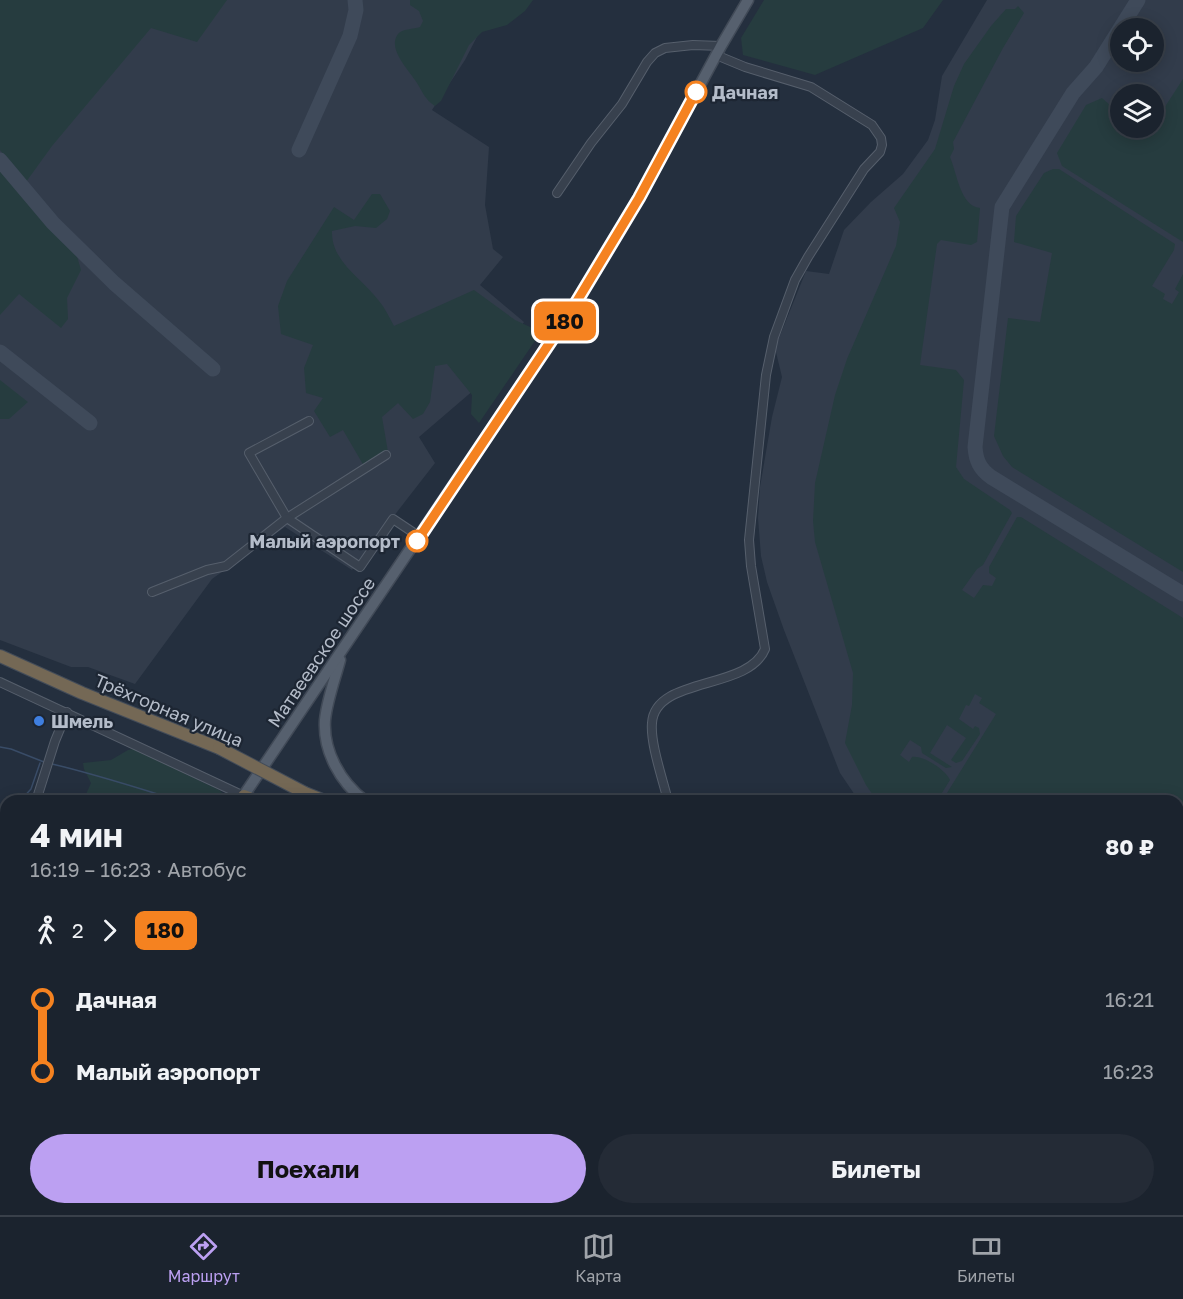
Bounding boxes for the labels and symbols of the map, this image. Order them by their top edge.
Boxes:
marker: Дачная [685,81,707,103]
place label: Дачная [712,81,778,103]
line badge: 180 [530,302,600,340]
place label: Малый аэропорт [249,530,400,552]
marker: Малый аэропорт [406,530,428,552]
street label: Матвеевское шоссе [263,573,379,731]
street label: Трёхгорная улица [91,669,247,751]
place label: Шмель [51,710,113,732]
marker: Шмель [32,714,46,728]

